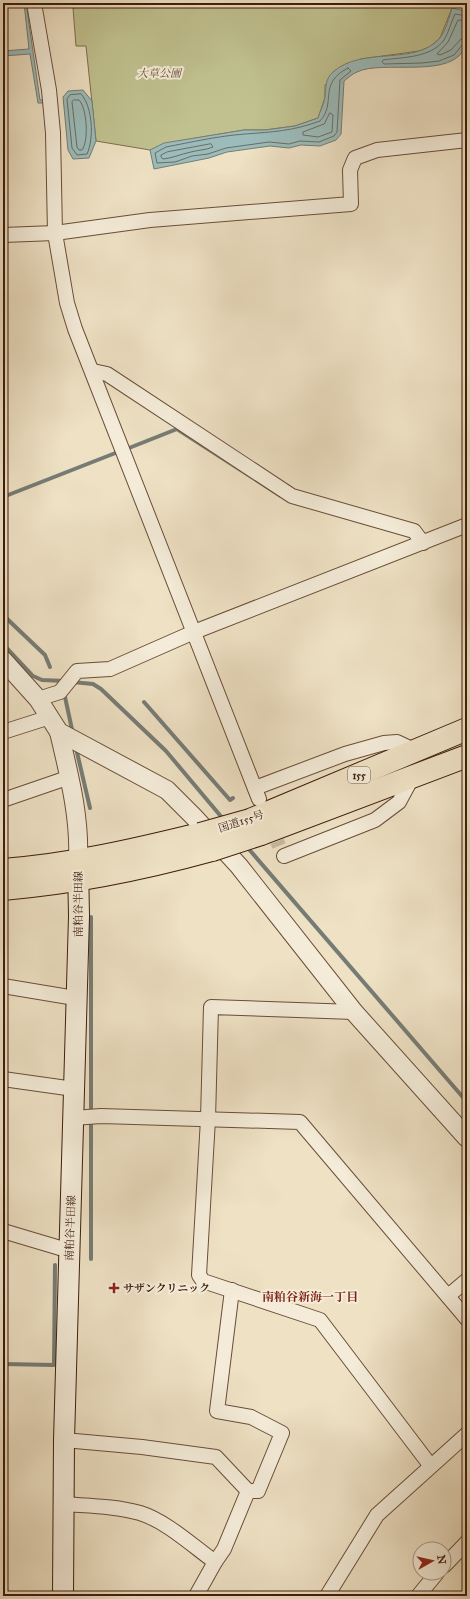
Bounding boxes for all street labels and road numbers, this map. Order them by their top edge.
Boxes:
road number: 155 [348,767,370,783]
street label: 国道155号 [217,808,266,835]
street label: 南粕谷半田線 [72,871,85,937]
street label: 南粕谷半田線 [63,1195,78,1261]

